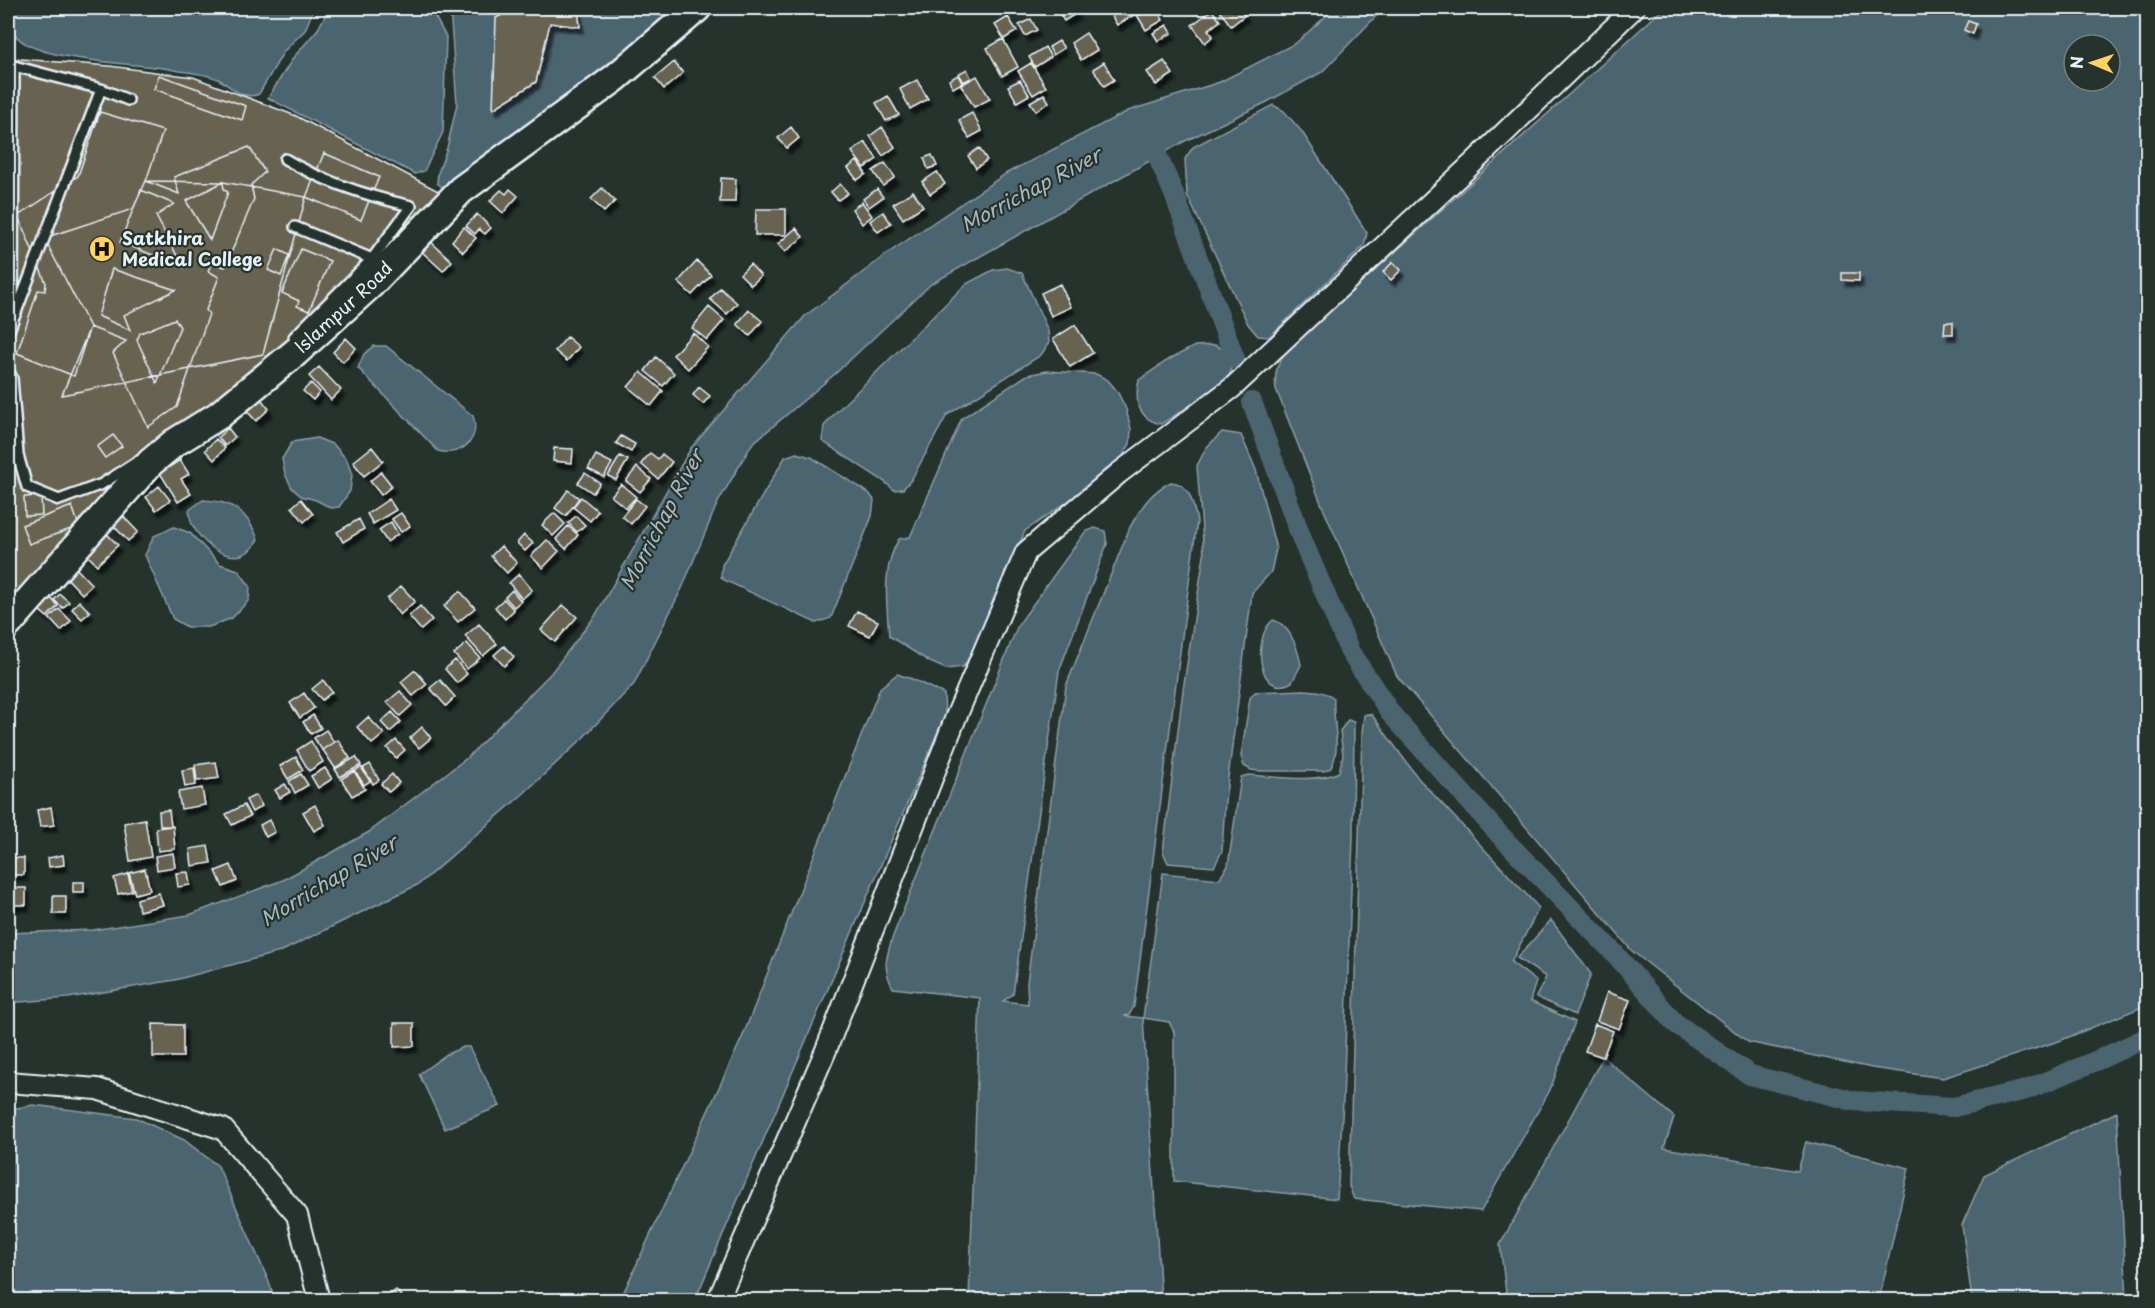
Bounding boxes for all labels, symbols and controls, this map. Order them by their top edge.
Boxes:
north arrow [2062,33,2122,93]
text: N [2064,56,2088,69]
water label: Morrichap River [955,138,1109,239]
place label: Satkhira Medical College [122,224,263,272]
hospital icon: Satkhira Medical College [87,234,117,264]
street label: Islampur Road [288,254,398,359]
water label: Morrichap River [611,441,712,595]
water label: Morrichap River [254,826,405,933]

